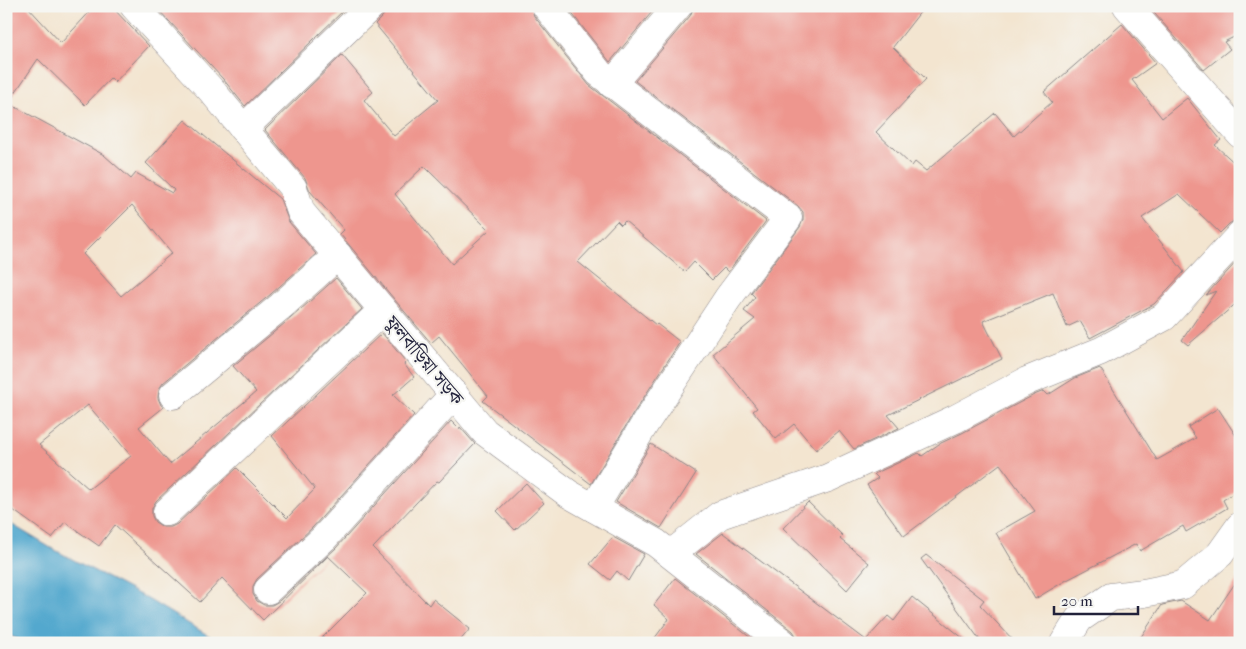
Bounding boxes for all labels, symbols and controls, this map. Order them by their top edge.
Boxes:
street label: ফুলবাড়িয়া সড়ক [380,310,469,410]
scale bar [1054,584,1137,616]
text: 20 m [1061,592,1093,610]

